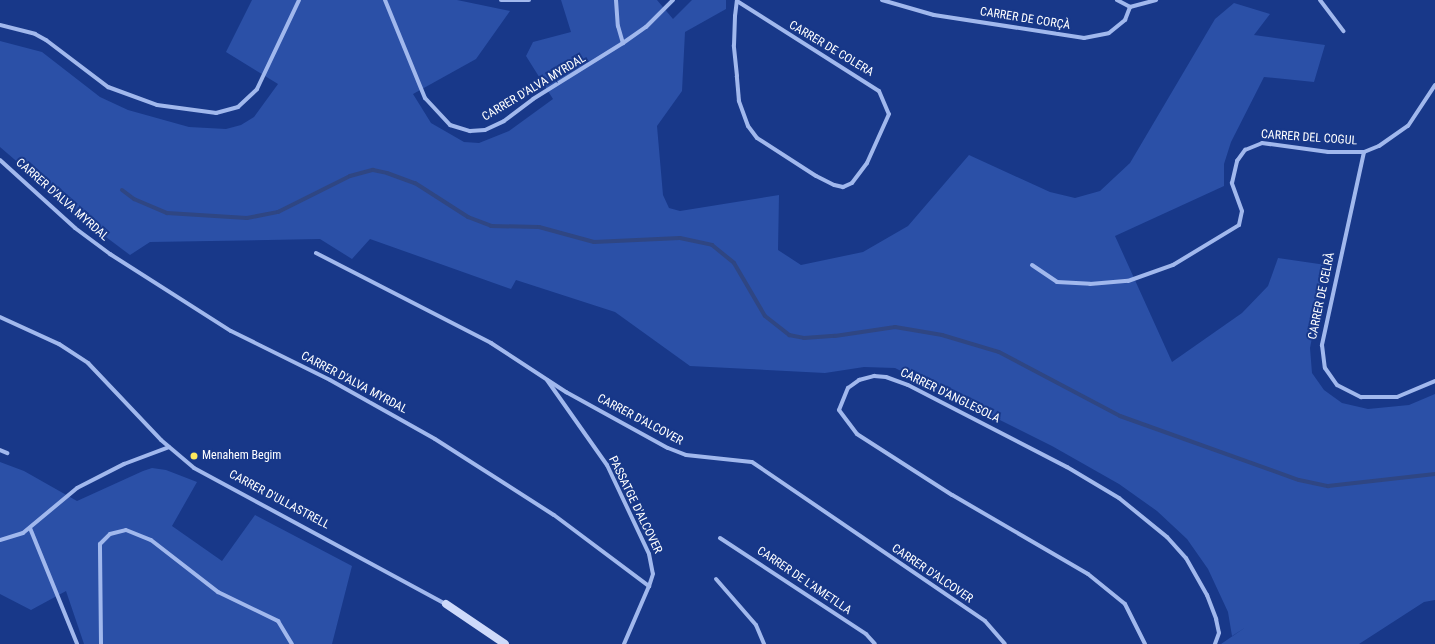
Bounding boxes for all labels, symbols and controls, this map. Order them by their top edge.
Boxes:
street label: CARRER DE CORÇÀ [979,5,1071,33]
street label: CARRER DE COLERA [786,18,876,80]
street label: CARRER D'ALVA MYRDAL [480,51,588,125]
street label: CARRER DEL COGUL [1260,127,1358,149]
street label: CARRER D'ALVA MYRDAL [13,156,111,244]
street label: CARRER DE CELRÀ [1306,251,1338,341]
street label: CARRER D'ALVA MYRDAL [298,349,410,417]
street label: CARRER D'ANGLESOLA [898,366,1002,426]
street label: CARRER D'ALCOVER [595,391,685,449]
place label: Menahem Begim [202,449,281,463]
marker: Menahem Begim [189,451,199,461]
street label: PASSATGE D'ALCOVER [605,454,665,556]
street label: CARRER D'ULLASTRELL [226,467,332,533]
street label: CARRER D'ALCOVER [889,541,975,607]
street label: CARRER DE L'AMETLLA [754,544,854,618]

